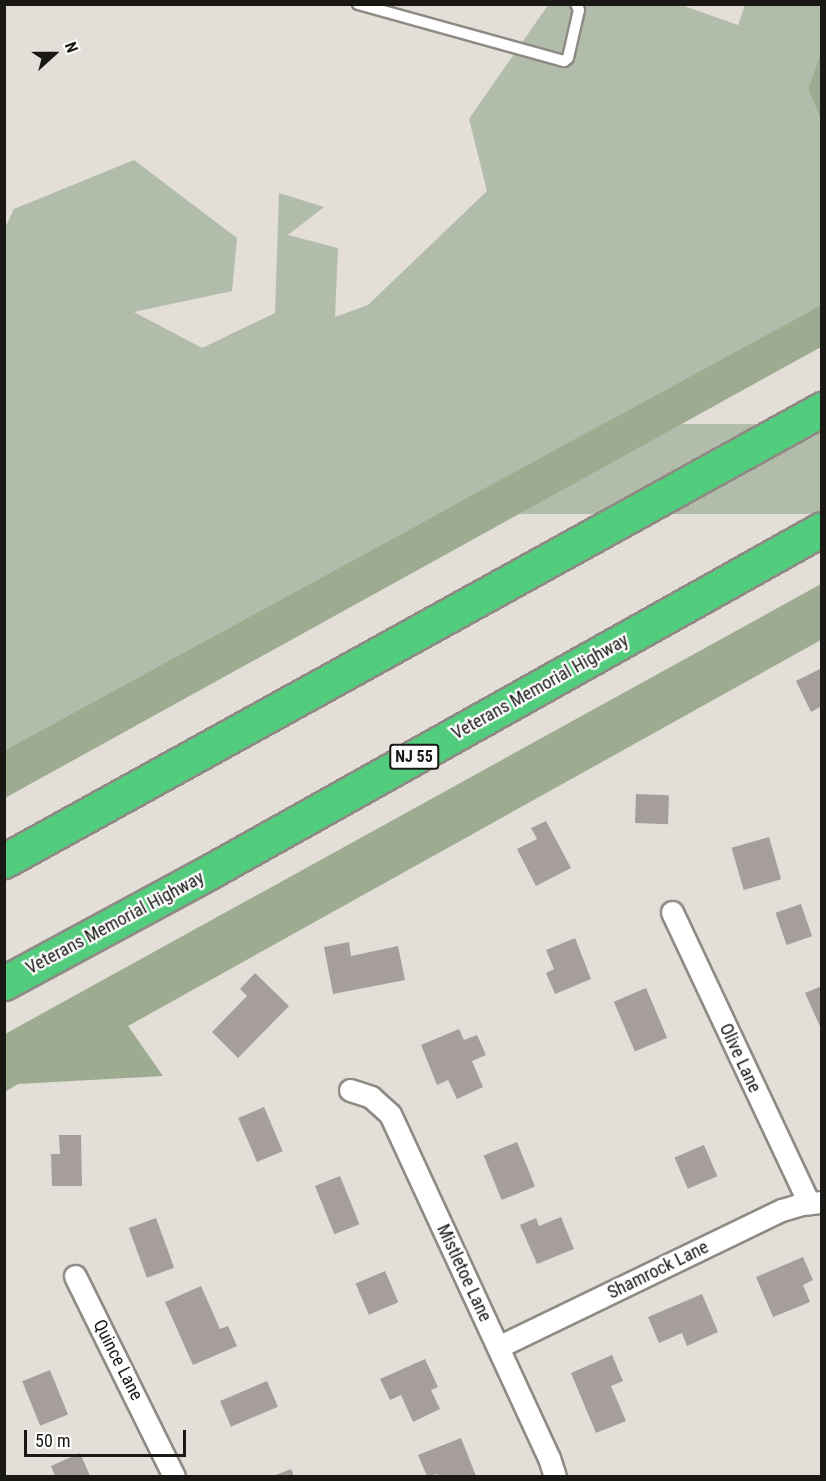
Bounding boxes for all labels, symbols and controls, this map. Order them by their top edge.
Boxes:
north arrow [24,24,84,84]
text: N [61,39,82,55]
street label: Veterans Memorial Highway [448,629,632,745]
road number: NJ 55 [388,744,440,770]
street label: Veterans Memorial Highway [22,867,208,979]
street label: Olive Lane [715,1020,765,1096]
street label: Mistletoe Lane [432,1221,496,1325]
street label: Shamrock Lane [604,1236,712,1304]
street label: Quince Lane [88,1316,148,1404]
scale bar [27,1418,189,1456]
text: 50 m [35,1430,70,1451]

